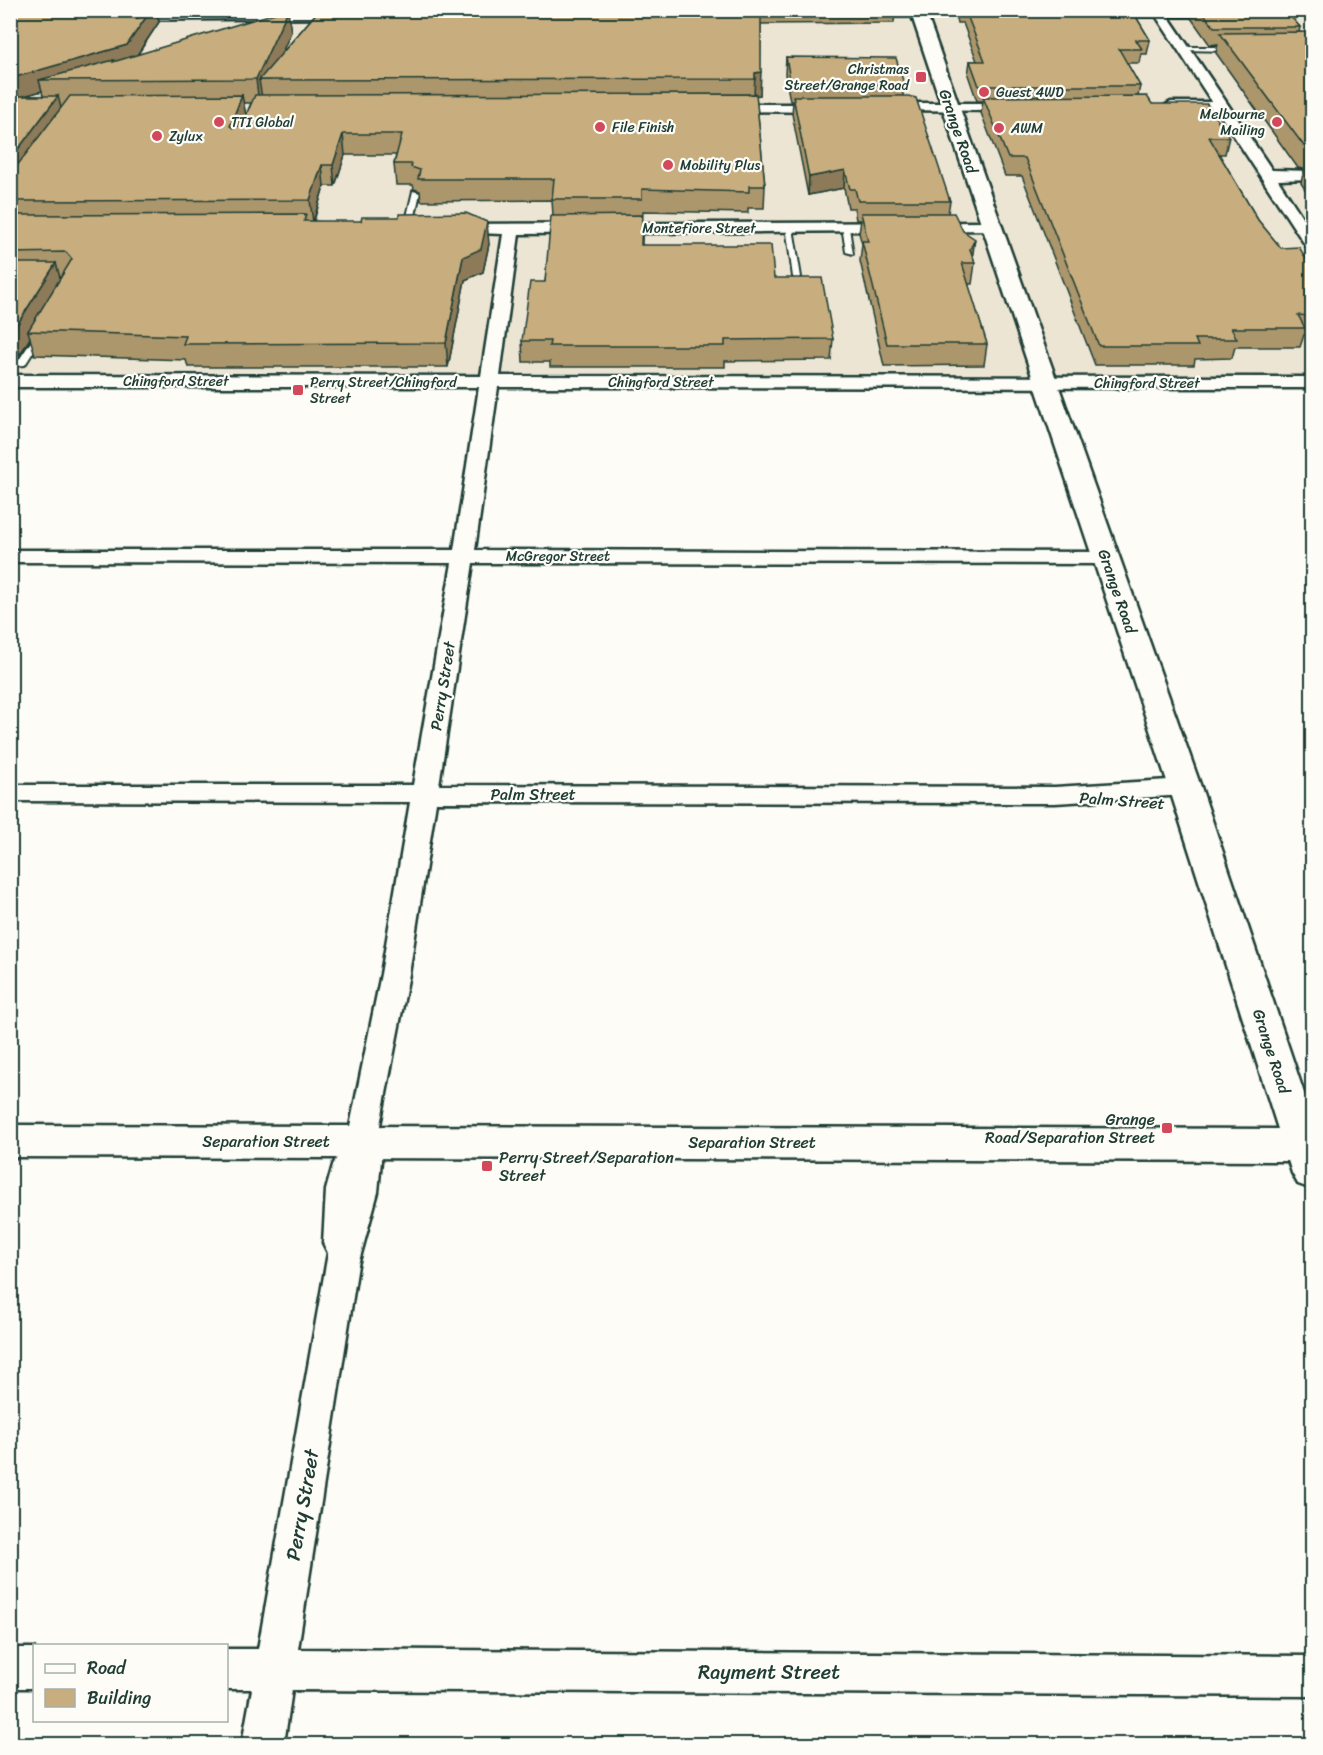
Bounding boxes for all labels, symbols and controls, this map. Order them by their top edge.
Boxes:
place label: Christmas Street/Grange Road [785,57,911,98]
marker: Christmas Street/Grange Road [914,70,928,84]
place label: Guest 4WD [996,80,1064,105]
street label: Grange Road [931,85,987,179]
marker: Guest 4WD [977,85,991,99]
place label: Melbourne Mailing [1200,102,1265,143]
place label: TTI Global [231,110,295,135]
marker: TTI Global [212,115,226,129]
place label: File Finish [612,115,674,140]
marker: Melbourne Mailing [1270,115,1284,129]
place label: AWM [1010,116,1043,141]
marker: File Finish [593,120,607,134]
marker: AWM [992,121,1006,135]
place label: Zylux [169,124,203,149]
marker: Zylux [150,129,164,143]
place label: Mobility Plus [680,153,760,178]
marker: Mobility Plus [661,158,675,172]
street label: Montefiore Street [642,216,757,241]
street label: Chingford Street [123,369,230,394]
place label: Perry Street/Chingford Street [310,370,458,411]
street label: Chingford Street [608,370,715,395]
street label: Chingford Street [1094,371,1201,396]
marker: Perry Street/Chingford Street [291,383,305,397]
street label: McGregor Street [506,544,610,569]
street label: Grange Road [1090,545,1146,639]
street label: Perry Street [421,639,464,733]
street label: Palm Street [490,780,576,809]
street label: Palm Street [1078,783,1166,818]
street label: Grange Road [1244,1005,1299,1099]
place label: Grange Road/Separation Street [985,1105,1155,1152]
marker: Grange Road/Separation Street [1160,1121,1174,1135]
street label: Separation Street [202,1127,330,1156]
street label: Separation Street [688,1128,816,1157]
place label: Perry Street/Separation Street [499,1143,674,1190]
marker: Perry Street/Separation Street [480,1159,494,1173]
street label: Perry Street [276,1446,330,1563]
legend [33,1644,228,1722]
text: Road [87,1652,127,1684]
street label: Rayment Street [698,1655,840,1690]
text: Building [87,1682,151,1714]

